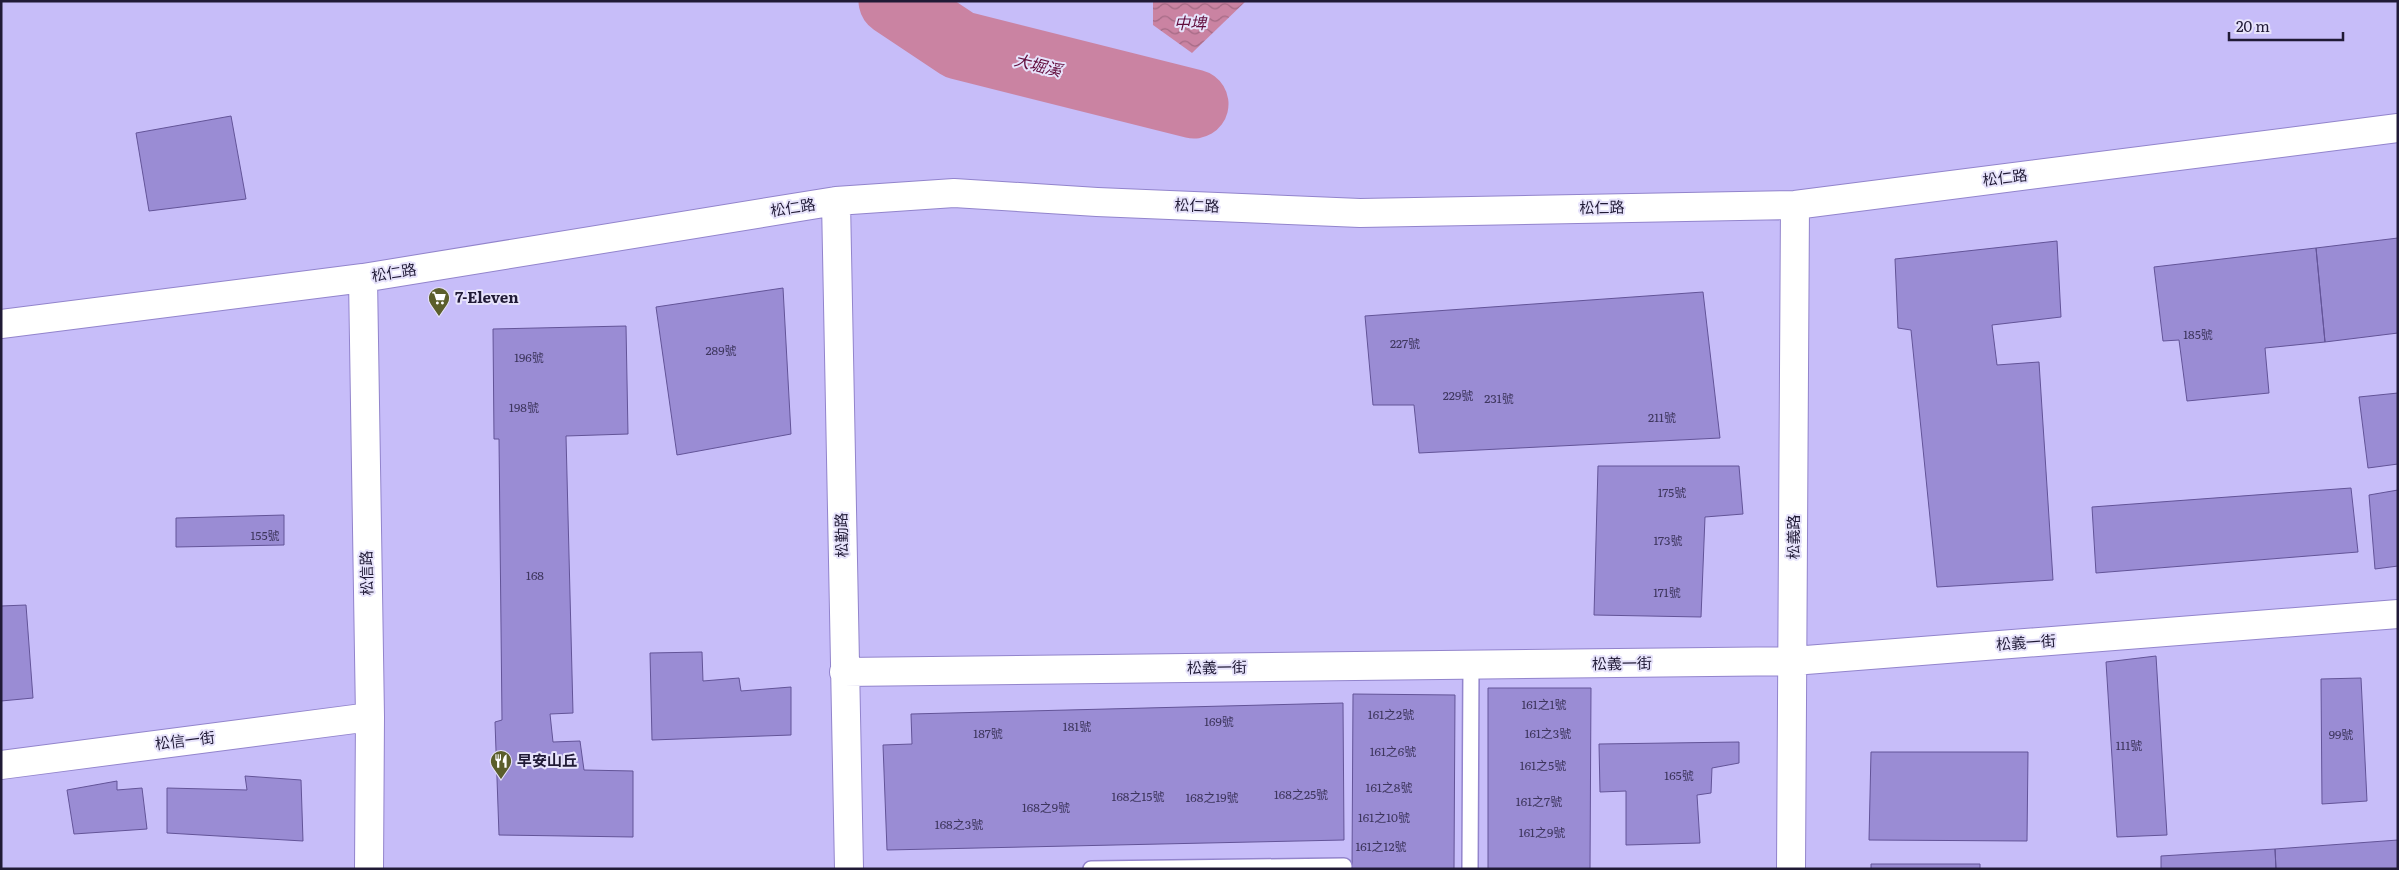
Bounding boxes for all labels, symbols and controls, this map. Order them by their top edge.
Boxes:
water label: 中埤 [1174,10,1208,34]
scale bar [2229,10,2343,42]
text: 20 m [2236,14,2270,37]
water label: 大堀溪 [1012,47,1066,82]
street label: 松仁路 [1981,162,2029,191]
street label: 松仁路 [769,192,817,221]
street label: 松仁路 [1174,192,1220,217]
street label: 松仁路 [1579,195,1625,218]
street label: 松仁路 [370,257,418,286]
place label: 7-Eleven [455,285,519,308]
supermarket icon: 7-Eleven [427,286,451,317]
house number: 185號 [2183,325,2213,343]
house number: 227號 [1390,334,1420,352]
house number: 289號 [706,341,736,359]
house number: 196號 [514,348,544,366]
house number: 229號 [1443,386,1473,404]
house number: 231號 [1484,389,1514,407]
house number: 198號 [509,398,539,416]
house number: 211號 [1648,408,1676,426]
house number: 175號 [1658,483,1686,501]
street label: 松勤路 [829,512,852,558]
street label: 松義路 [1781,514,1804,560]
house number: 155號 [250,526,280,544]
house number: 173號 [1654,531,1683,549]
street label: 松信路 [354,550,377,596]
house number: 168 [526,566,544,584]
house number: 171號 [1653,583,1681,601]
street label: 松義一街 [1995,628,2057,655]
street label: 松義一街 [1592,650,1652,675]
street label: 松義一街 [1187,654,1247,679]
house number: 161之1號 [1521,695,1567,713]
house number: 161之2號 [1368,705,1414,723]
house number: 169號 [1204,712,1234,730]
house number: 181號 [1063,717,1091,735]
street label: 松信一街 [154,724,216,755]
house number: 187號 [973,724,1003,742]
house number: 161之3號 [1525,724,1571,742]
house number: 99號 [2329,725,2353,743]
house number: 111號 [2116,736,2142,754]
house number: 161之6號 [1370,742,1416,760]
place label: 早安山丘 [517,748,577,771]
restaurant icon: 早安山丘 [489,749,513,780]
house number: 161之5號 [1520,756,1566,774]
house number: 165號 [1664,766,1694,784]
house number: 161之8號 [1366,778,1412,796]
house number: 168之25號 [1274,785,1328,803]
house number: 168之15號 [1112,787,1164,805]
house number: 168之19號 [1185,788,1239,806]
house number: 161之7號 [1516,792,1562,810]
house number: 168之9號 [1022,798,1070,816]
house number: 161之10號 [1358,808,1410,826]
house number: 168之3號 [935,815,983,833]
house number: 161之9號 [1519,823,1565,841]
house number: 161之12號 [1355,837,1407,855]

